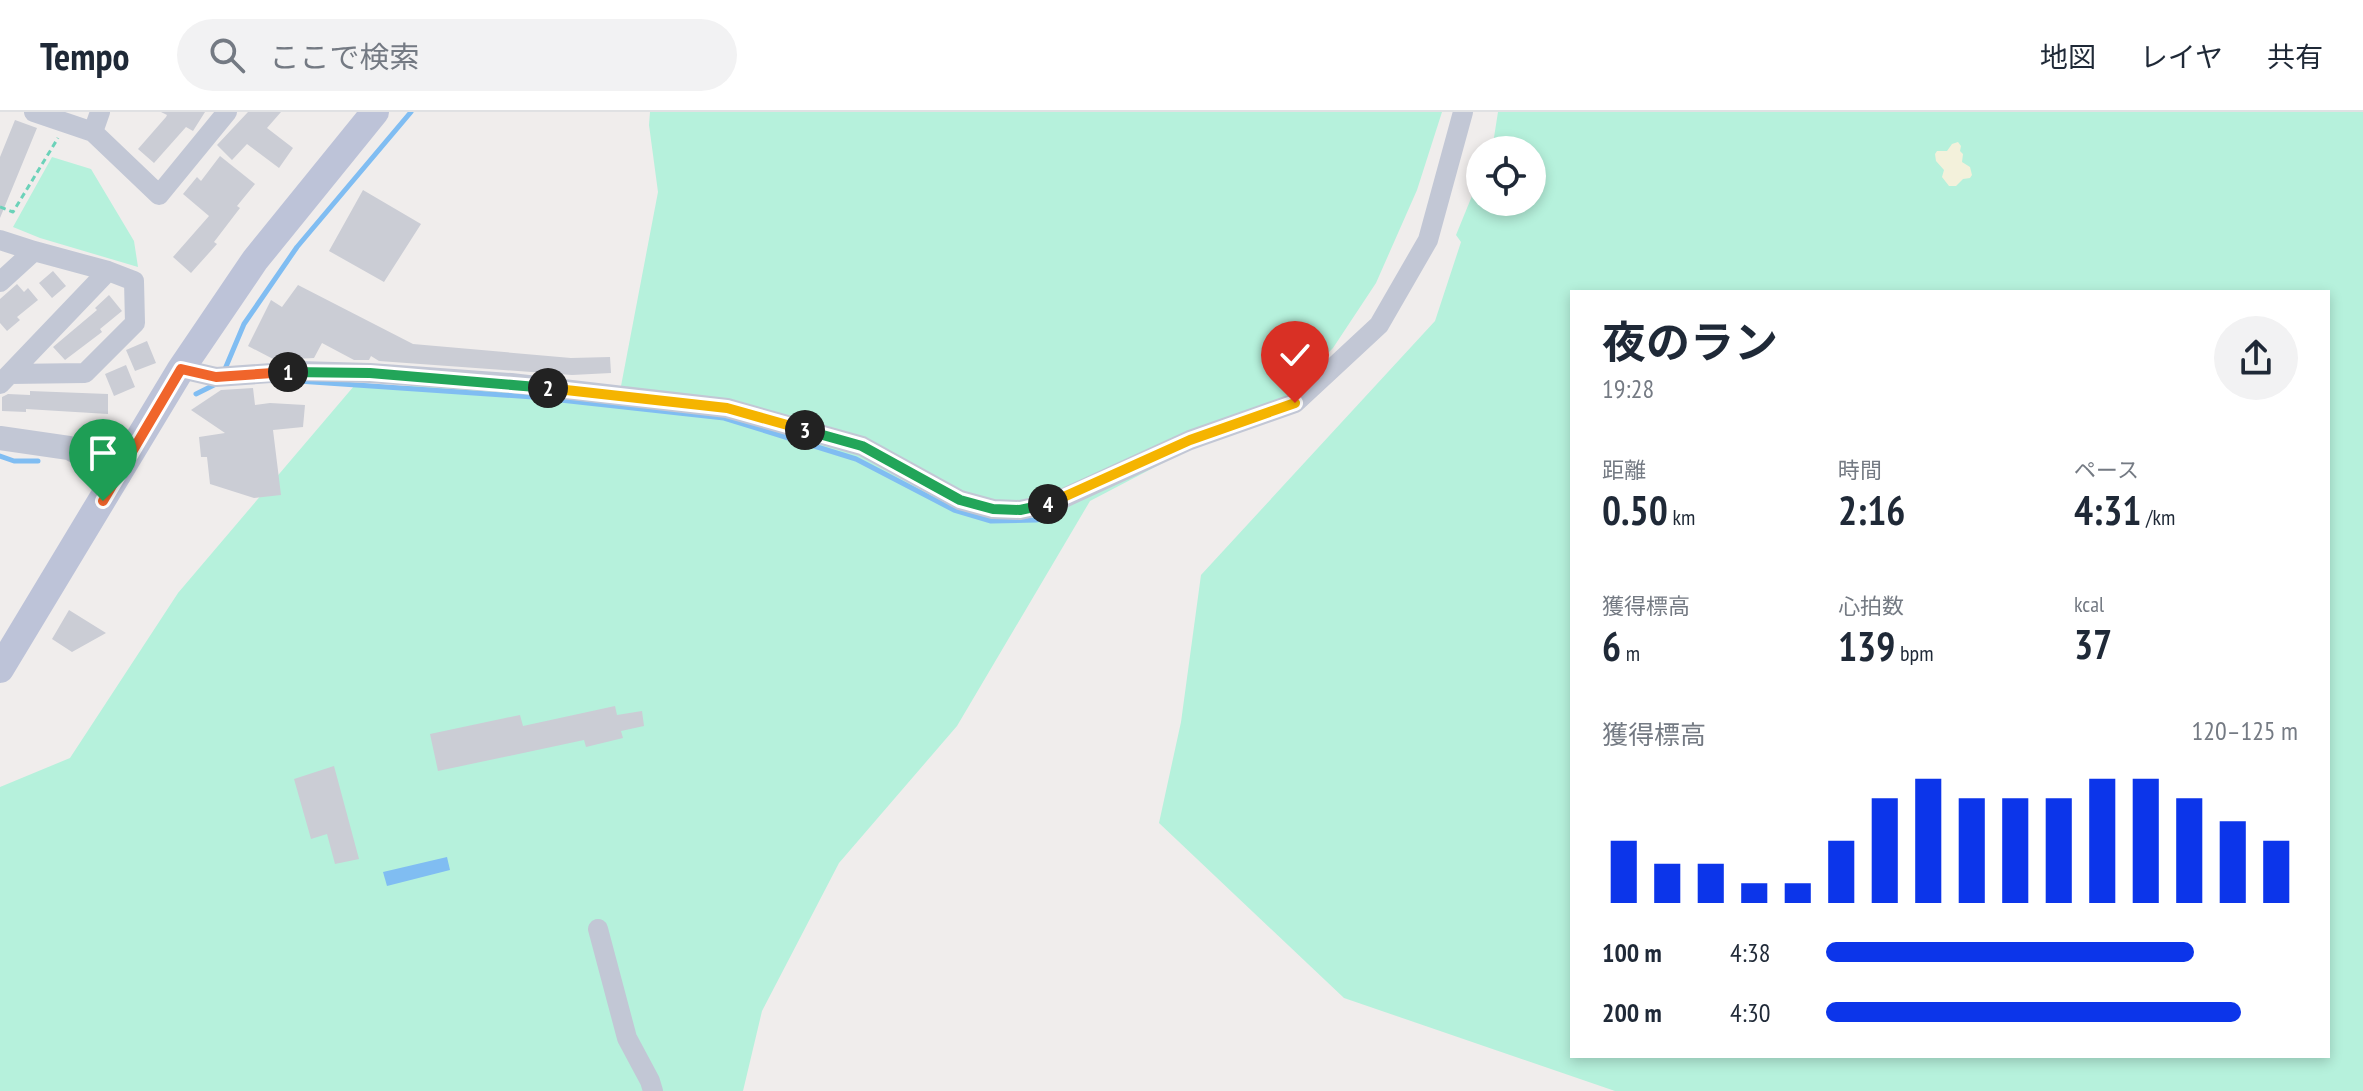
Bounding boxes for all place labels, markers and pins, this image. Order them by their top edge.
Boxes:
pin [1261,321,1329,403]
pin: 1 [268,352,308,392]
pin: 2 [528,368,568,408]
pin: 3 [785,410,825,450]
pin [69,419,137,501]
pin: 4 [1028,484,1068,524]

